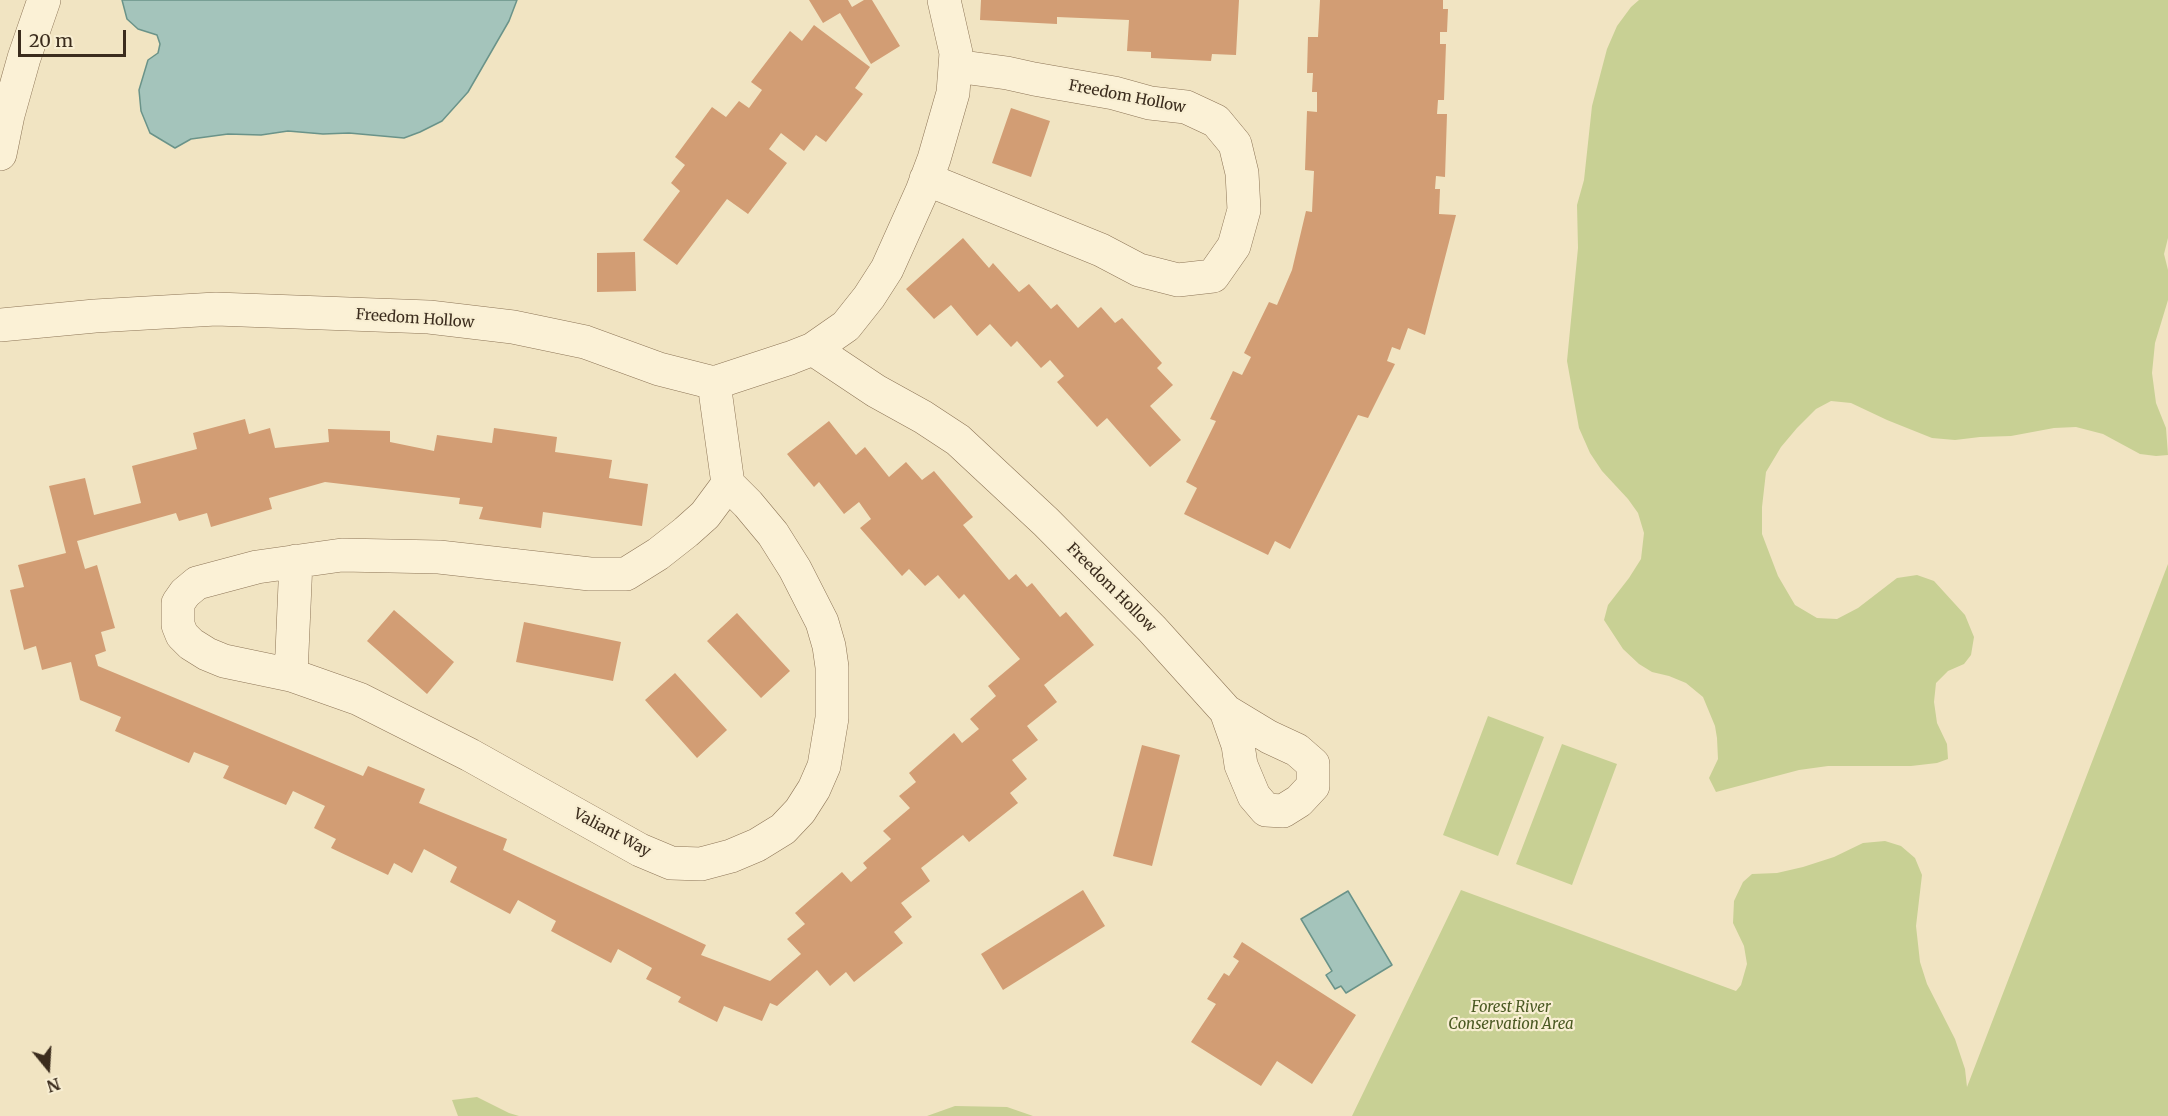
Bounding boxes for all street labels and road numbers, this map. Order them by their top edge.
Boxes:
street label: Freedom Hollow [1067,77,1187,117]
street label: Freedom Hollow [355,306,475,332]
street label: Freedom Hollow [1063,540,1159,636]
street label: Valiant Way [570,805,654,861]

